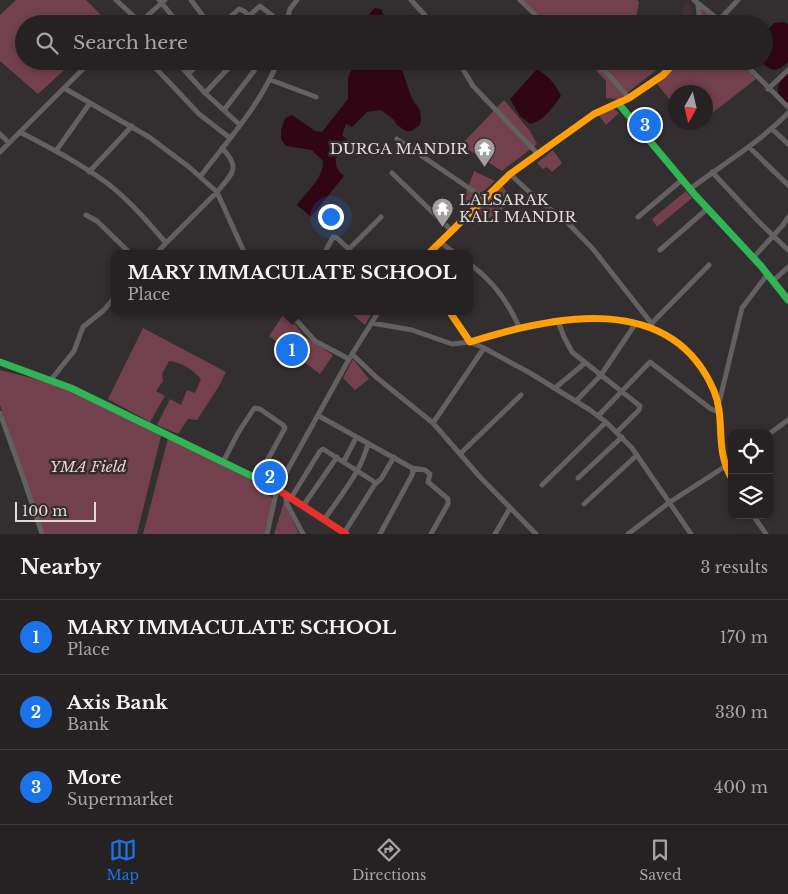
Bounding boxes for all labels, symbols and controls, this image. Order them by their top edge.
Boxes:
search box [15,15,773,70]
icon: search [33,29,61,57]
text: Search here [73,31,188,54]
north arrow [668,85,713,130]
pin: 3 [629,106,661,144]
temple icon: DURGA MANDIR [472,137,496,168]
place label: DURGA MANDIR [330,139,469,158]
place label: LALSARAK KALI MANDIR [459,190,577,226]
temple icon: LALSARAK KALI MANDIR [431,197,455,228]
your location [318,204,344,230]
popup [111,250,473,315]
text: MARY IMMACULATE SCHOOL [127,261,457,284]
text: Place [127,284,170,304]
pin: 1 [276,331,308,369]
map controls [728,429,773,519]
button: locate [728,429,773,474]
park label: YMA Field [50,457,126,476]
pin: 2 [254,458,286,496]
button: layers [728,474,773,519]
scale bar [15,499,96,522]
text: 100 m [22,502,67,520]
text: Nearby [20,554,101,580]
text: 3 results [700,557,768,577]
text: MARY IMMACULATE SCHOOL [67,616,396,639]
text: 1 [33,627,39,647]
text: 170 m [720,627,768,647]
text: Place [67,639,110,659]
text: Axis Bank [67,691,168,714]
text: 2 [31,702,41,722]
text: 330 m [715,702,768,722]
text: Bank [67,714,109,734]
text: More [67,766,121,789]
text: 3 [31,777,41,797]
text: 400 m [714,777,768,797]
text: Supermarket [67,789,174,809]
tab: Map [106,836,139,884]
tab: Directions [352,836,426,884]
tab: Saved [639,836,682,884]

